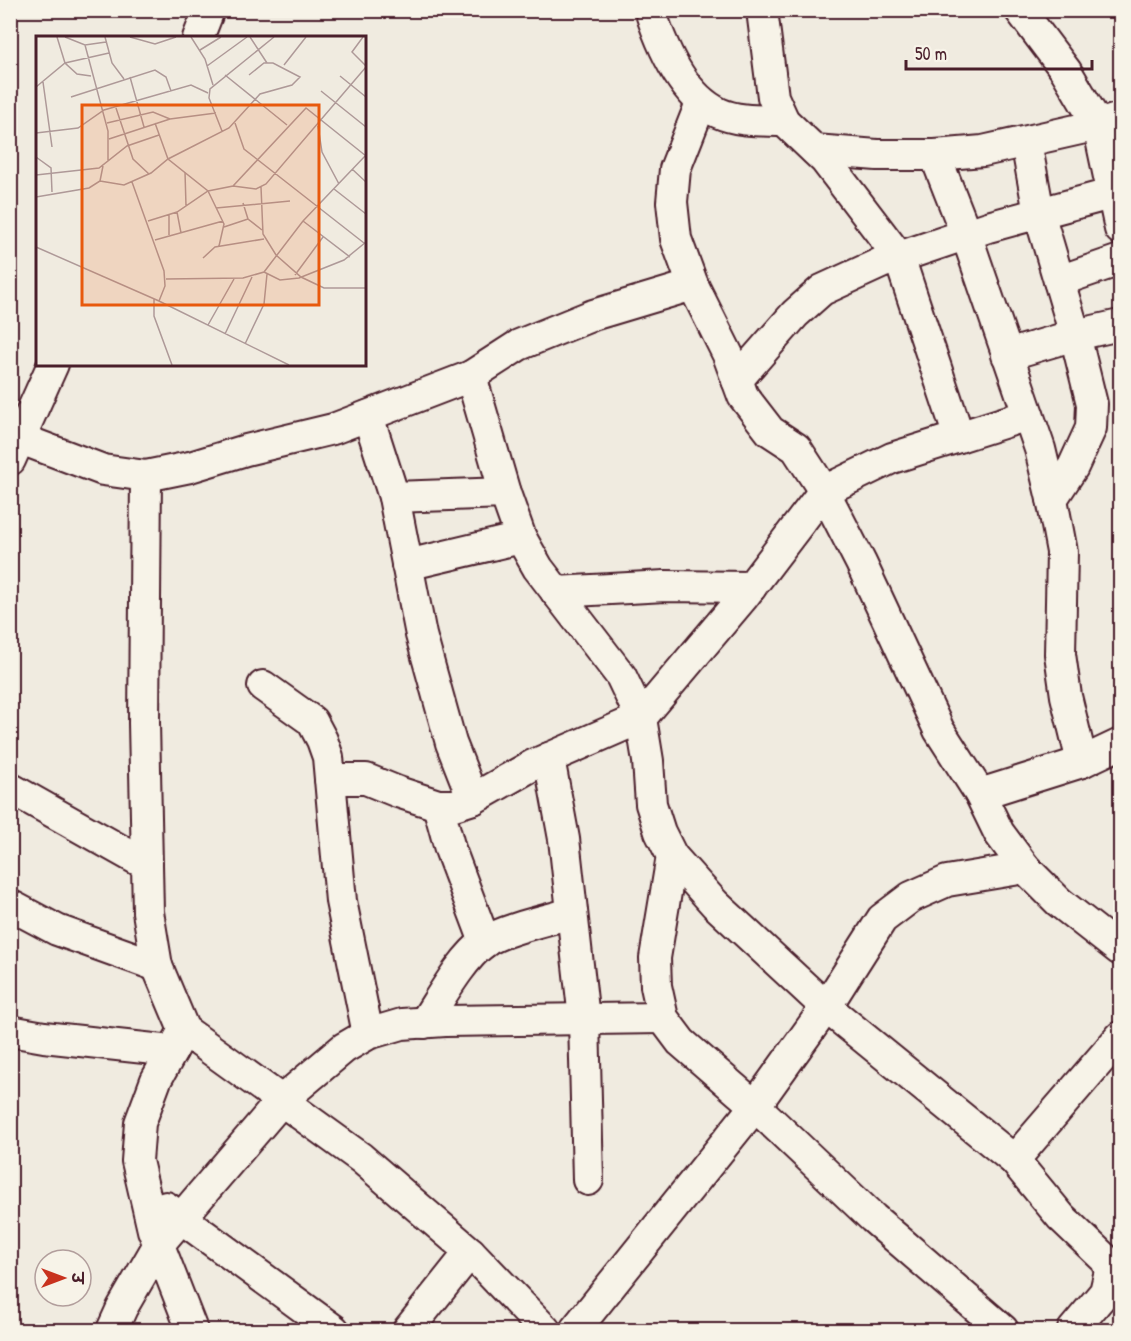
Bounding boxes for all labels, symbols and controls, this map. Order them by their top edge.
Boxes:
scale bar [906,33,1092,71]
inset map [36,36,366,366]
text: 50 m [915,41,947,66]
north arrow [33,1248,93,1308]
text: उ [67,1271,89,1285]

